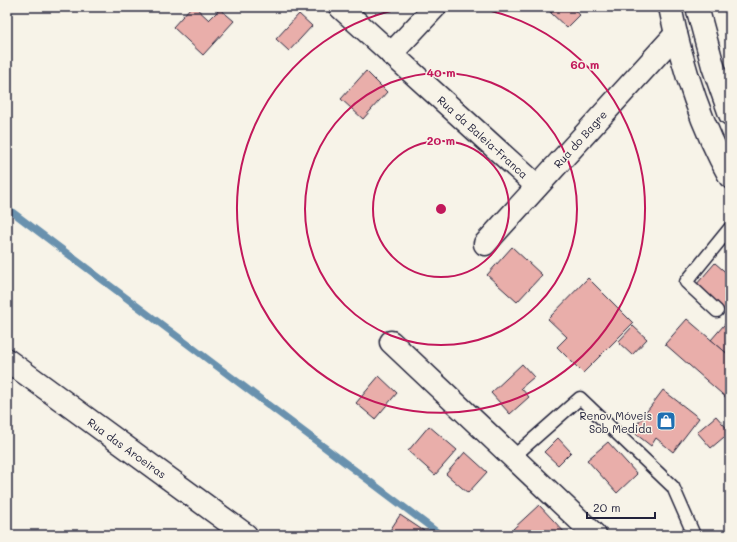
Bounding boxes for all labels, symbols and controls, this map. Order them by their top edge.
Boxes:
text: 60 m [571,56,599,72]
text: 40 m [426,64,456,80]
street label: Rua da Baleia-Franca [435,92,532,182]
street label: Rua do Bagre [550,107,610,171]
text: 20 m [427,132,455,148]
centre of rings [434,202,448,216]
place label: Renov Móveis Sob Medida [580,408,652,436]
shop icon: Renov Móveis Sob Medida [655,410,677,432]
street label: Rua das Aroeiras [85,414,169,482]
scale bar [587,494,655,520]
text: 20 m [593,499,621,515]

